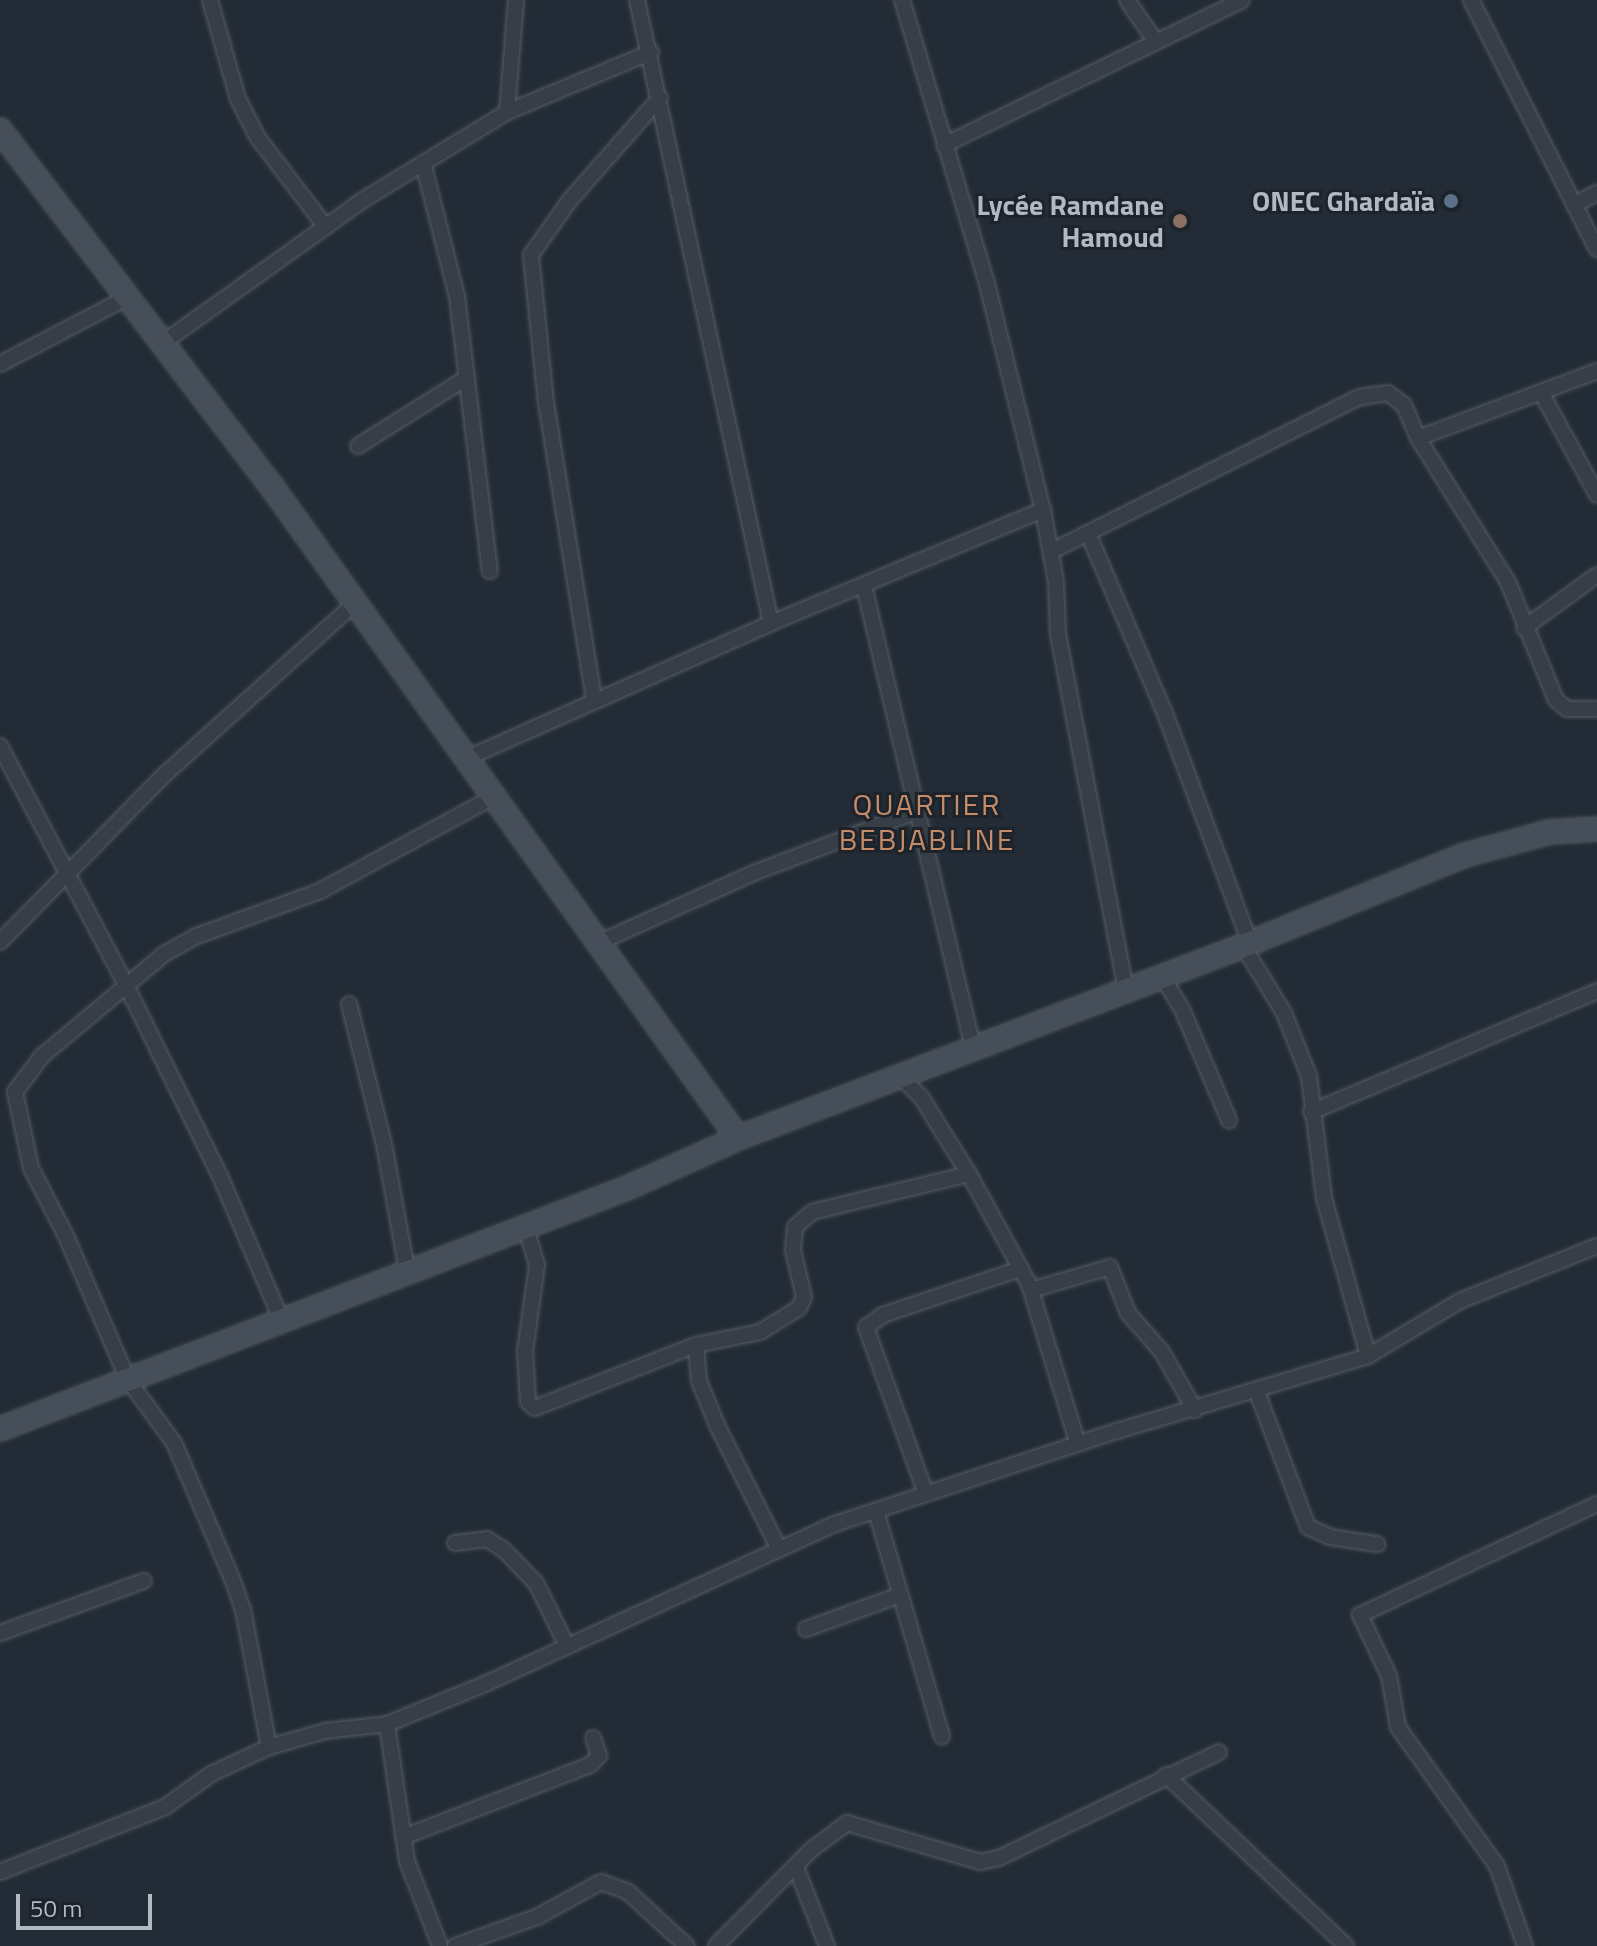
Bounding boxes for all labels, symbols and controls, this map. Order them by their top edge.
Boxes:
place label: ONEC Ghardaïa [1252,184,1435,218]
place label: Lycée Ramdane Hamoud [976,188,1164,254]
marker: ONEC Ghardaïa [1442,192,1460,210]
marker: Lycée Ramdane Hamoud [1171,212,1189,230]
district label: QUARTIER BEBJABLINE [839,786,1015,856]
scale bar [20,1878,156,1928]
text: 50 m [30,1890,82,1926]

